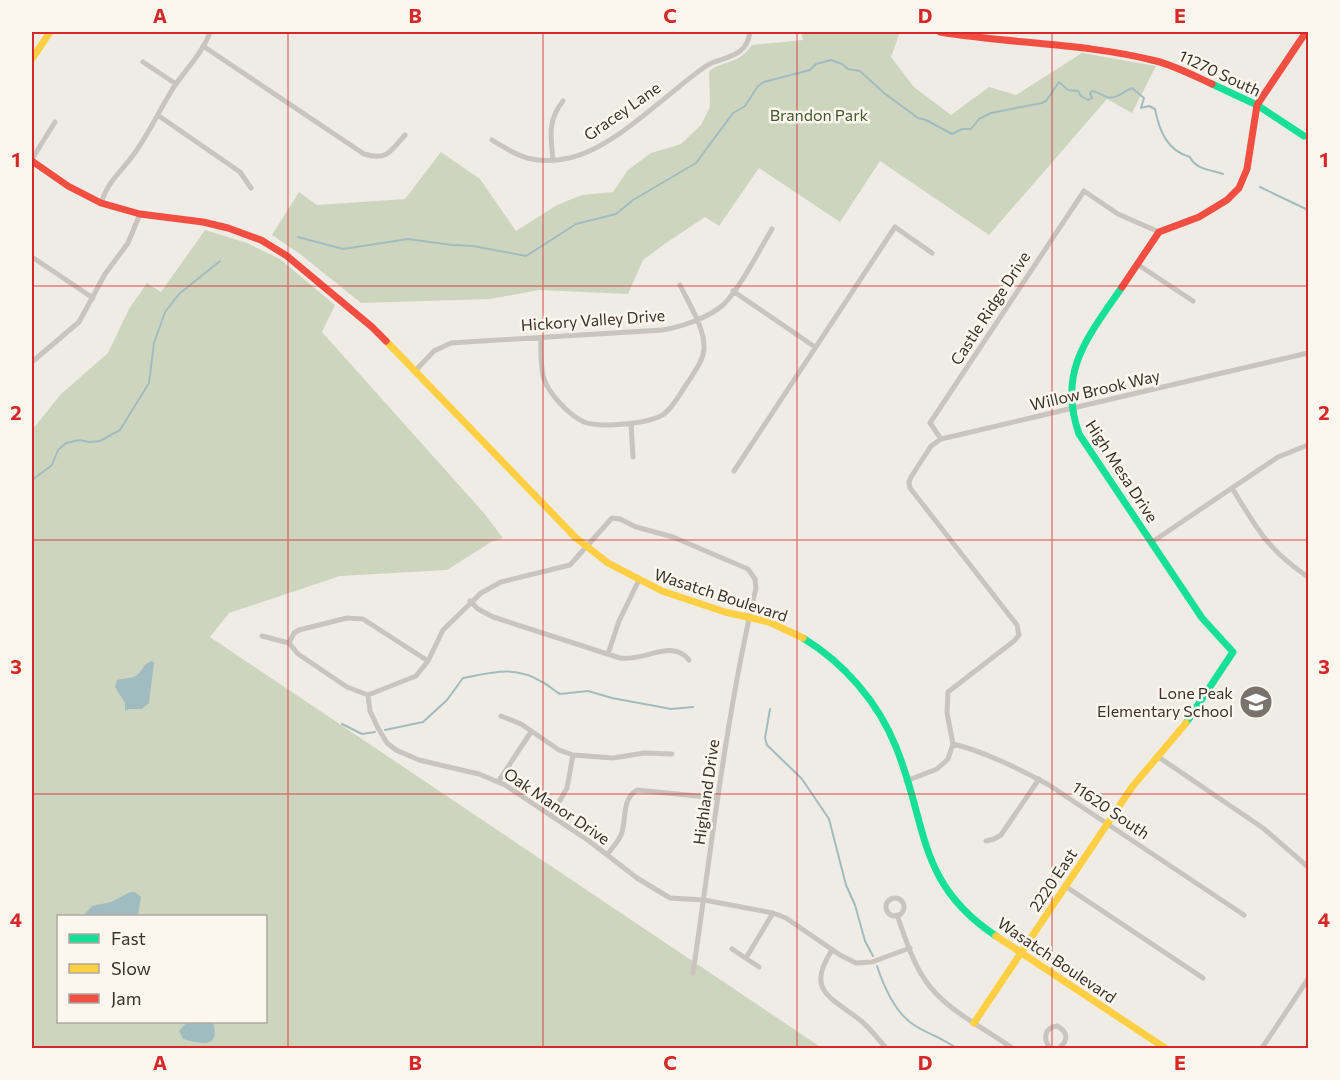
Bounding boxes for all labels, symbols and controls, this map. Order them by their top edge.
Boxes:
text: A [153,3,167,27]
text: B [408,3,422,27]
text: C [663,3,677,27]
text: D [918,3,932,27]
text: E [1174,3,1186,27]
street label: 11270 South [1176,45,1264,100]
street label: Gracey Lane [580,77,664,144]
park label: Brandon Park [770,105,869,124]
text: 1 [11,147,21,171]
text: 1 [1319,147,1329,171]
street label: Castle Ridge Drive [946,247,1033,368]
street label: Hickory Valley Drive [520,305,666,334]
street label: Willow Brook Way [1028,365,1162,414]
text: 2 [10,400,22,424]
text: 2 [1318,400,1330,424]
street label: High Mesa Drive [1082,416,1163,525]
street label: Wasatch Boulevard [652,564,790,625]
text: 3 [10,654,22,678]
text: 3 [1318,654,1330,678]
place label: Lone Peak Elementary School [1097,683,1233,720]
school or university icon: Lone Peak Elementary School [1238,684,1274,720]
street label: Highland Drive [689,738,722,846]
street label: Oak Manor Drive [501,763,614,848]
street label: 11620 South [1069,777,1154,842]
street label: 2220 East [1025,844,1081,915]
text: 4 [10,907,22,931]
text: 4 [1318,907,1330,931]
street label: Wasatch Boulevard [994,913,1120,1006]
legend [57,915,267,1023]
text: Fast [111,927,146,949]
text: Slow [111,957,151,979]
text: Jam [111,987,141,1009]
text: A [153,1050,167,1074]
text: B [408,1050,422,1074]
text: C [663,1050,677,1074]
text: D [918,1050,932,1074]
text: E [1174,1050,1186,1074]

